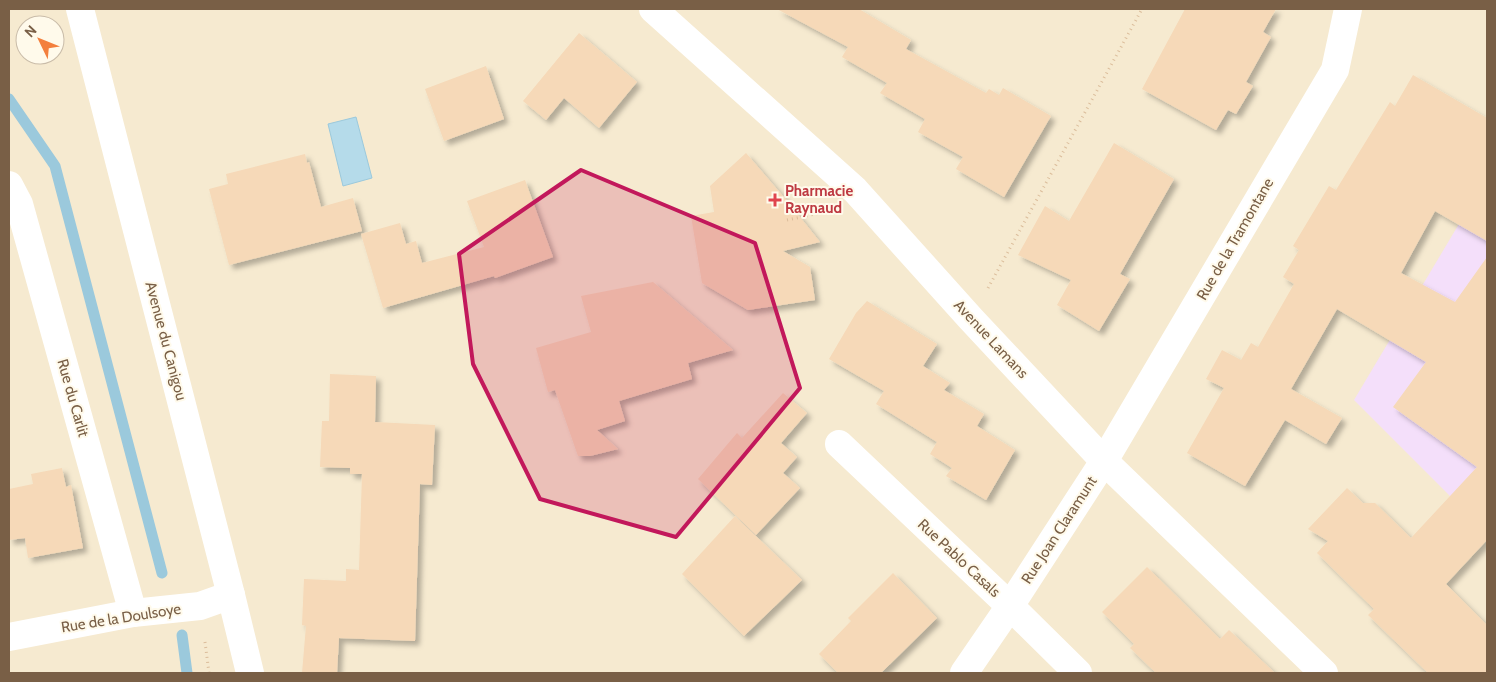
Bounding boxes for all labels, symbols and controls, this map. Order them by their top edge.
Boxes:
north arrow [15,15,65,65]
text: N [21,21,40,41]
street label: Rue de la Tramontane [1193,175,1277,303]
place label: Pharmacie Raynaud [785,182,853,217]
marker: Pharmacie Raynaud [769,194,781,206]
street label: Avenue du Canigou [142,280,190,402]
street label: Avenue Lamans [950,296,1032,382]
street label: Rue du Carlit [53,357,93,439]
street label: Rue Joan Claramunt [1017,473,1101,587]
street label: Rue Pablo Casals [914,515,1004,601]
street label: Rue de la Doulsoye [60,600,183,636]

